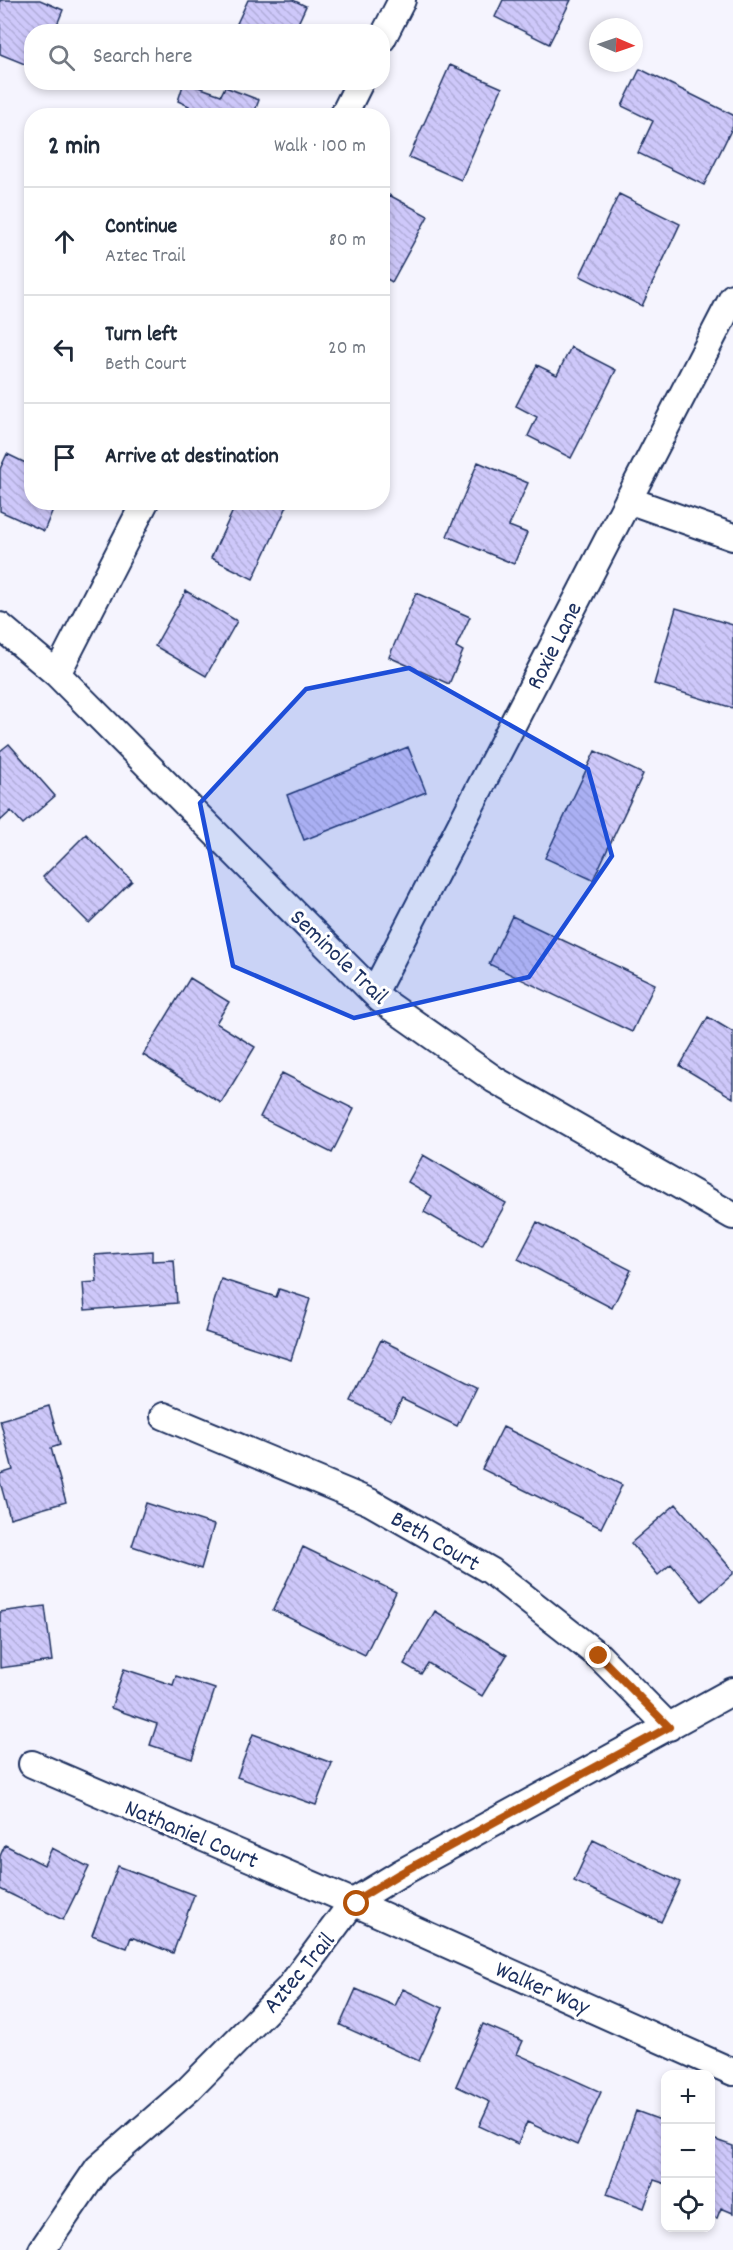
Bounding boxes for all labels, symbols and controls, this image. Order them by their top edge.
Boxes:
north arrow [589,18,643,72]
search box [24,24,390,90]
icon: search [45,41,78,74]
text: Search here [93,42,192,73]
text: 2 min [48,129,100,166]
text: Walk · 100 m [274,133,366,161]
text: Continue [105,212,177,243]
icon: ahead [48,225,81,258]
text: 80 m [329,227,366,255]
text: Aztec Trail [105,243,186,271]
text: Turn left [105,320,177,351]
icon: left [48,333,81,366]
text: 20 m [328,335,366,363]
text: Beth Court [105,351,187,379]
icon: arrive [48,441,81,474]
text: Arrive at destination [105,442,279,473]
street label: Roxie Lane [519,597,592,696]
street label: Seminole Trail [281,902,395,1014]
street label: Beth Court [384,1503,486,1582]
route end [585,1642,611,1668]
street label: Nathaniel Court [119,1792,263,1879]
route start [343,1890,369,1916]
street label: Aztec Trail [256,1926,345,2022]
street label: Walker Way [489,1954,596,2026]
map controls [661,2070,715,2232]
button: + [661,2070,715,2124]
button: − [661,2124,715,2178]
button: locate [661,2178,715,2232]

